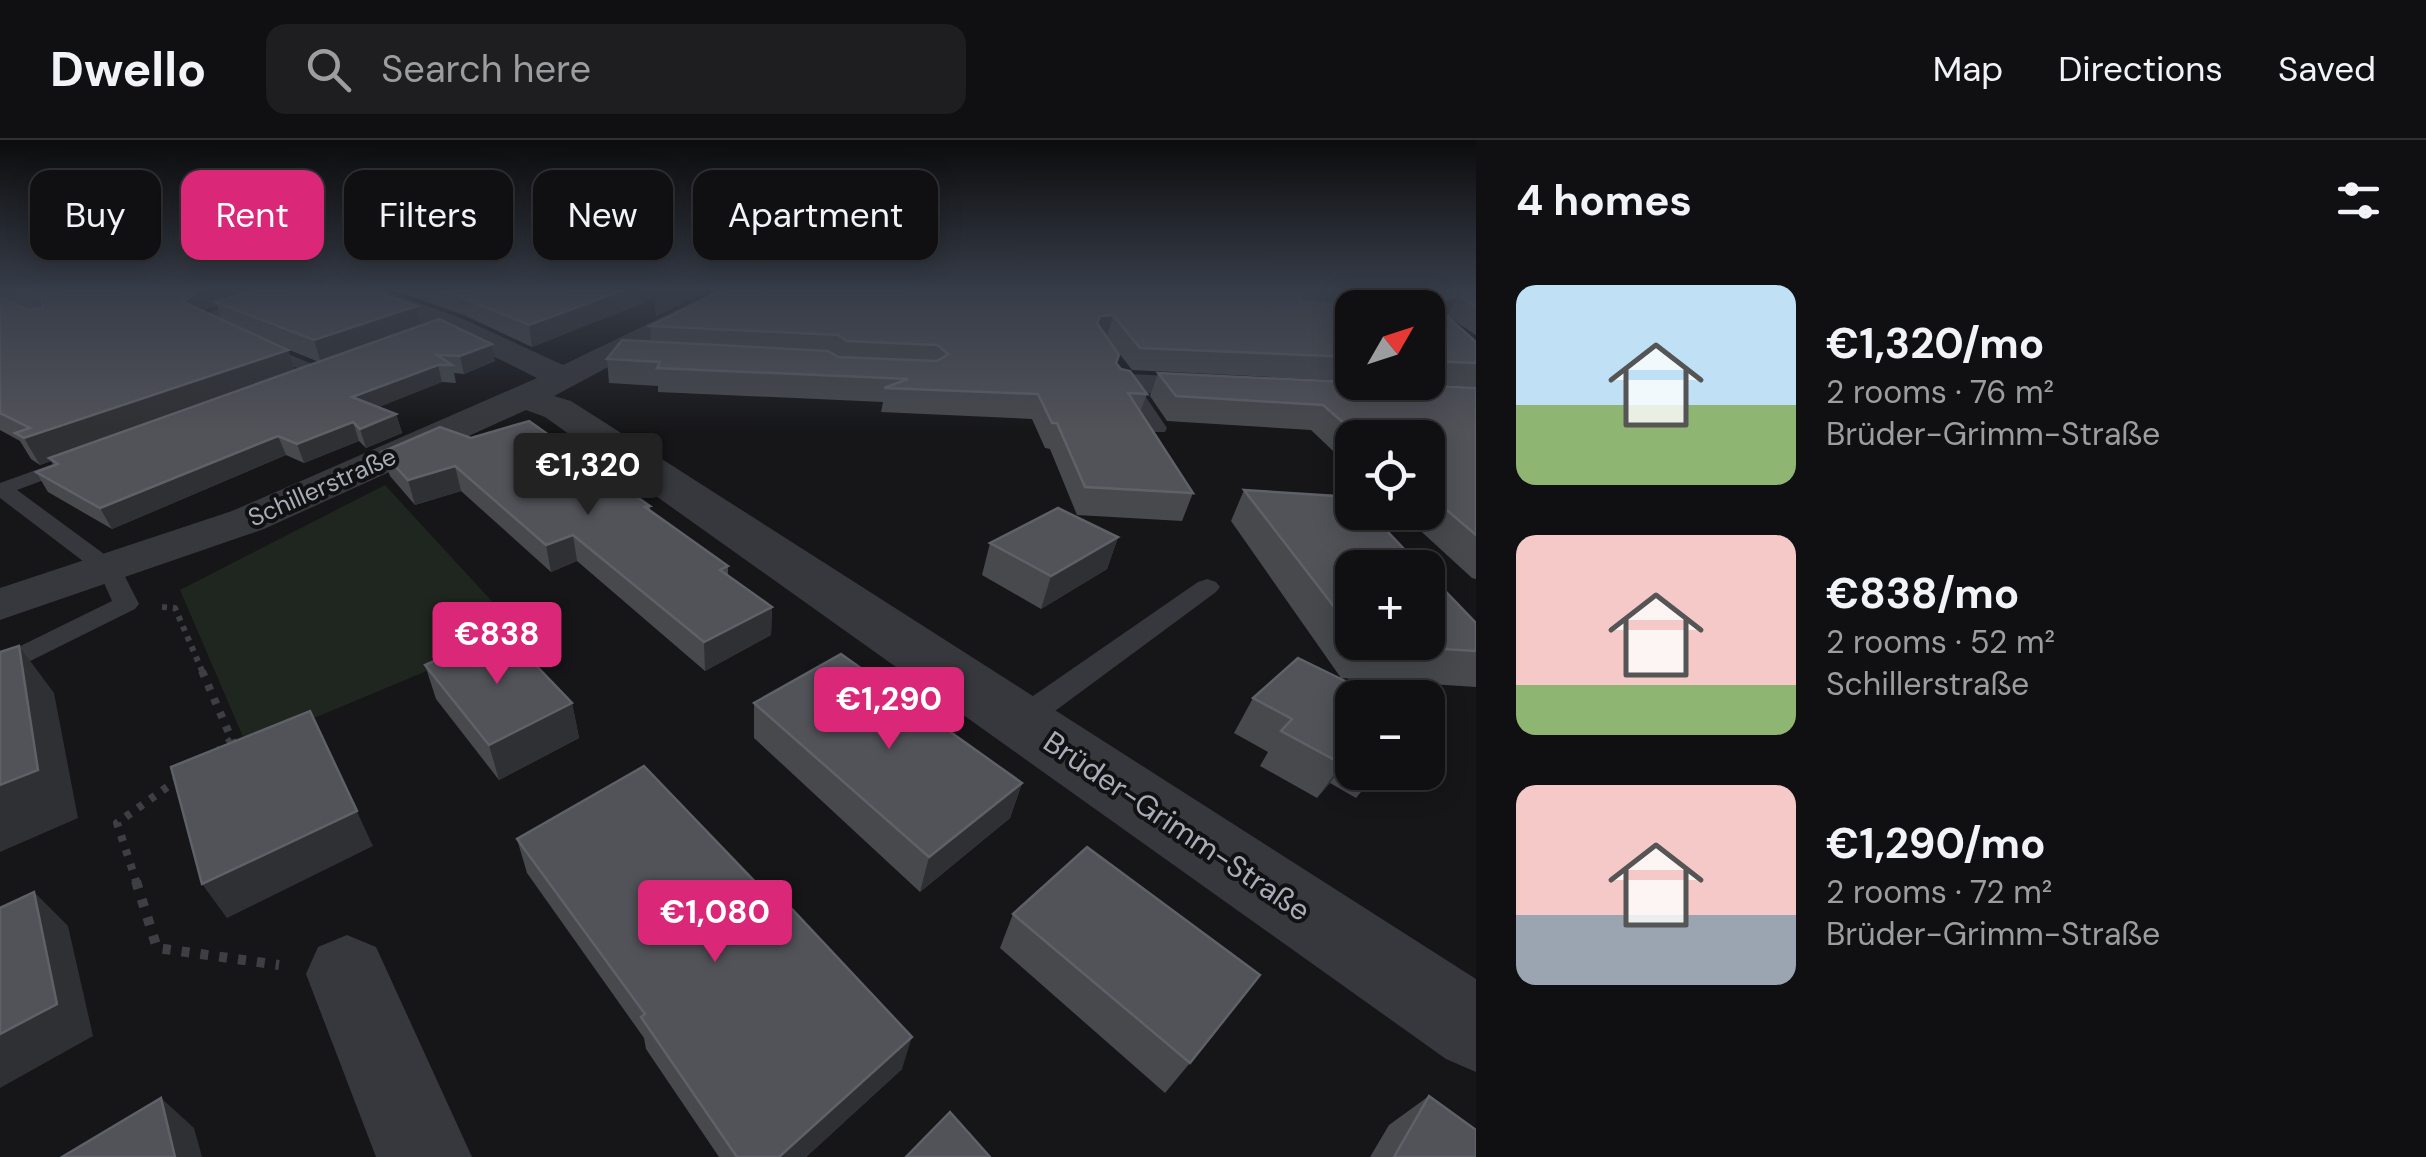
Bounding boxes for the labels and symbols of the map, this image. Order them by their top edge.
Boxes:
north arrow [1335,290,1445,400]
pin: €1,320 [507,433,669,518]
street label: Schillerstraße [243,440,401,534]
pin: €838 [438,602,556,687]
pin: €1,290 [808,667,970,752]
street label: Brüder-Grimm-Straße [1036,722,1318,930]
pin: €1,080 [634,880,796,965]

